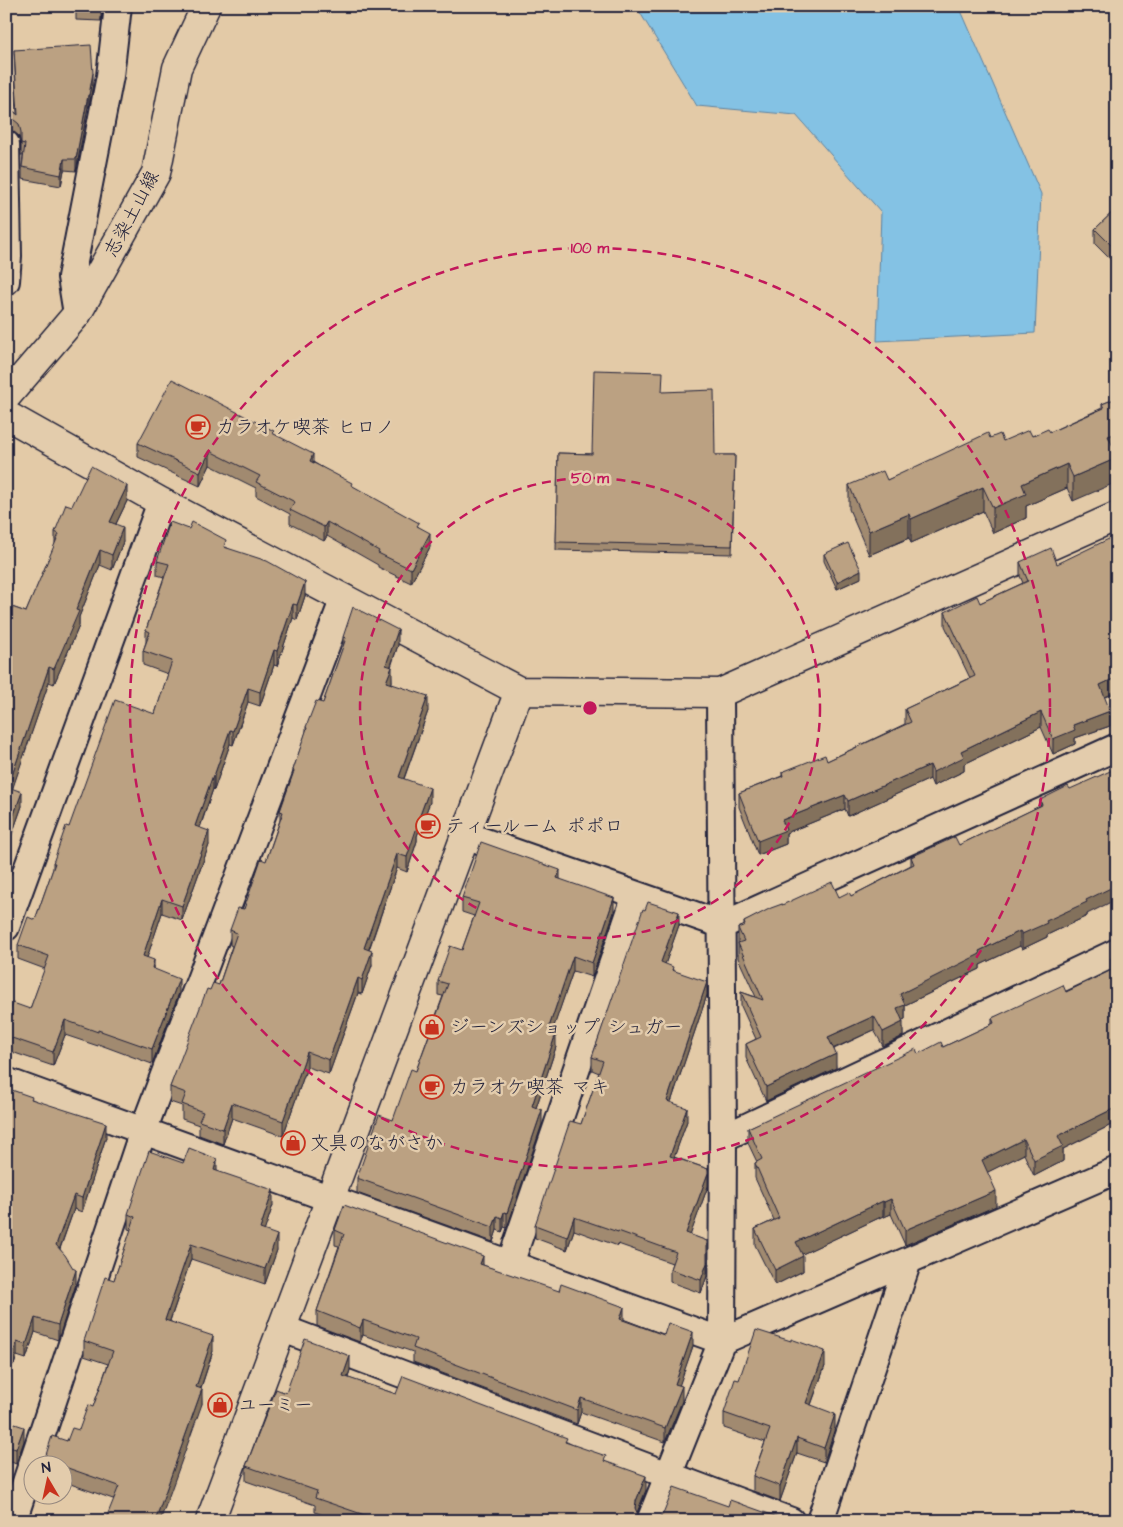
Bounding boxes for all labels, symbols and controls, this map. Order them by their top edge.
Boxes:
street label: 志染土山線 [98,166,166,262]
text: 100 m [571,238,610,259]
cafe icon: カラオケ喫茶 ヒロノ [185,414,211,440]
place label: カラオケ喫茶 ヒロノ [216,414,395,441]
text: 50 m [571,468,609,489]
centre of rings [581,699,599,717]
cafe icon: ティールーム ポポロ [415,813,441,839]
place label: ティールーム ポポロ [446,813,623,840]
shop icon: ジーンズショップ シュガー [419,1014,445,1040]
place label: ジーンズショップ シュガー [450,1014,683,1041]
cafe icon: カラオケ喫茶 マキ [419,1074,445,1100]
place label: カラオケ喫茶 マキ [450,1074,610,1101]
shop icon: 文具のながさか [280,1130,306,1156]
place label: 文具のながさか [310,1130,443,1157]
shop icon: ユーミー [207,1392,233,1418]
place label: ユーミー [238,1392,313,1419]
north arrow [22,1454,72,1504]
text: N [40,1458,52,1479]

